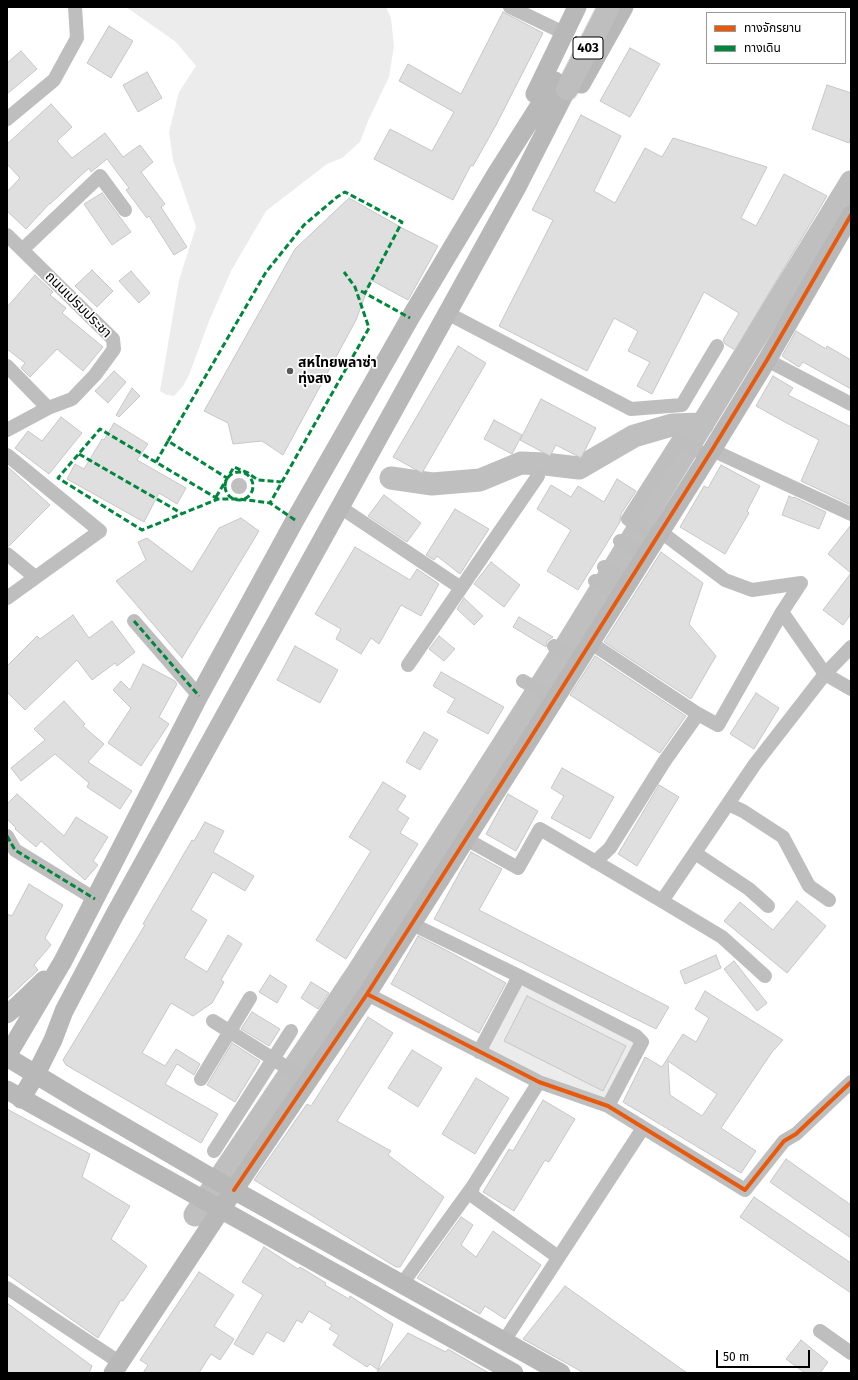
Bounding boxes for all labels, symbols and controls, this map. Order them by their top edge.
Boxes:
legend [706,12,846,64]
text: ทางจักรยาน [744,21,801,35]
road number: 403 [573,37,603,59]
text: ทางเดิน [744,41,781,55]
street label: ถนนเปรมประชา [41,268,115,342]
place label: สหไทยพลาซ่า ทุ่งสง [298,355,377,388]
marker: สหไทยพลาซ่า ทุ่งสง [285,366,295,376]
scale bar [718,1342,812,1368]
text: 50 m [723,1350,749,1364]

